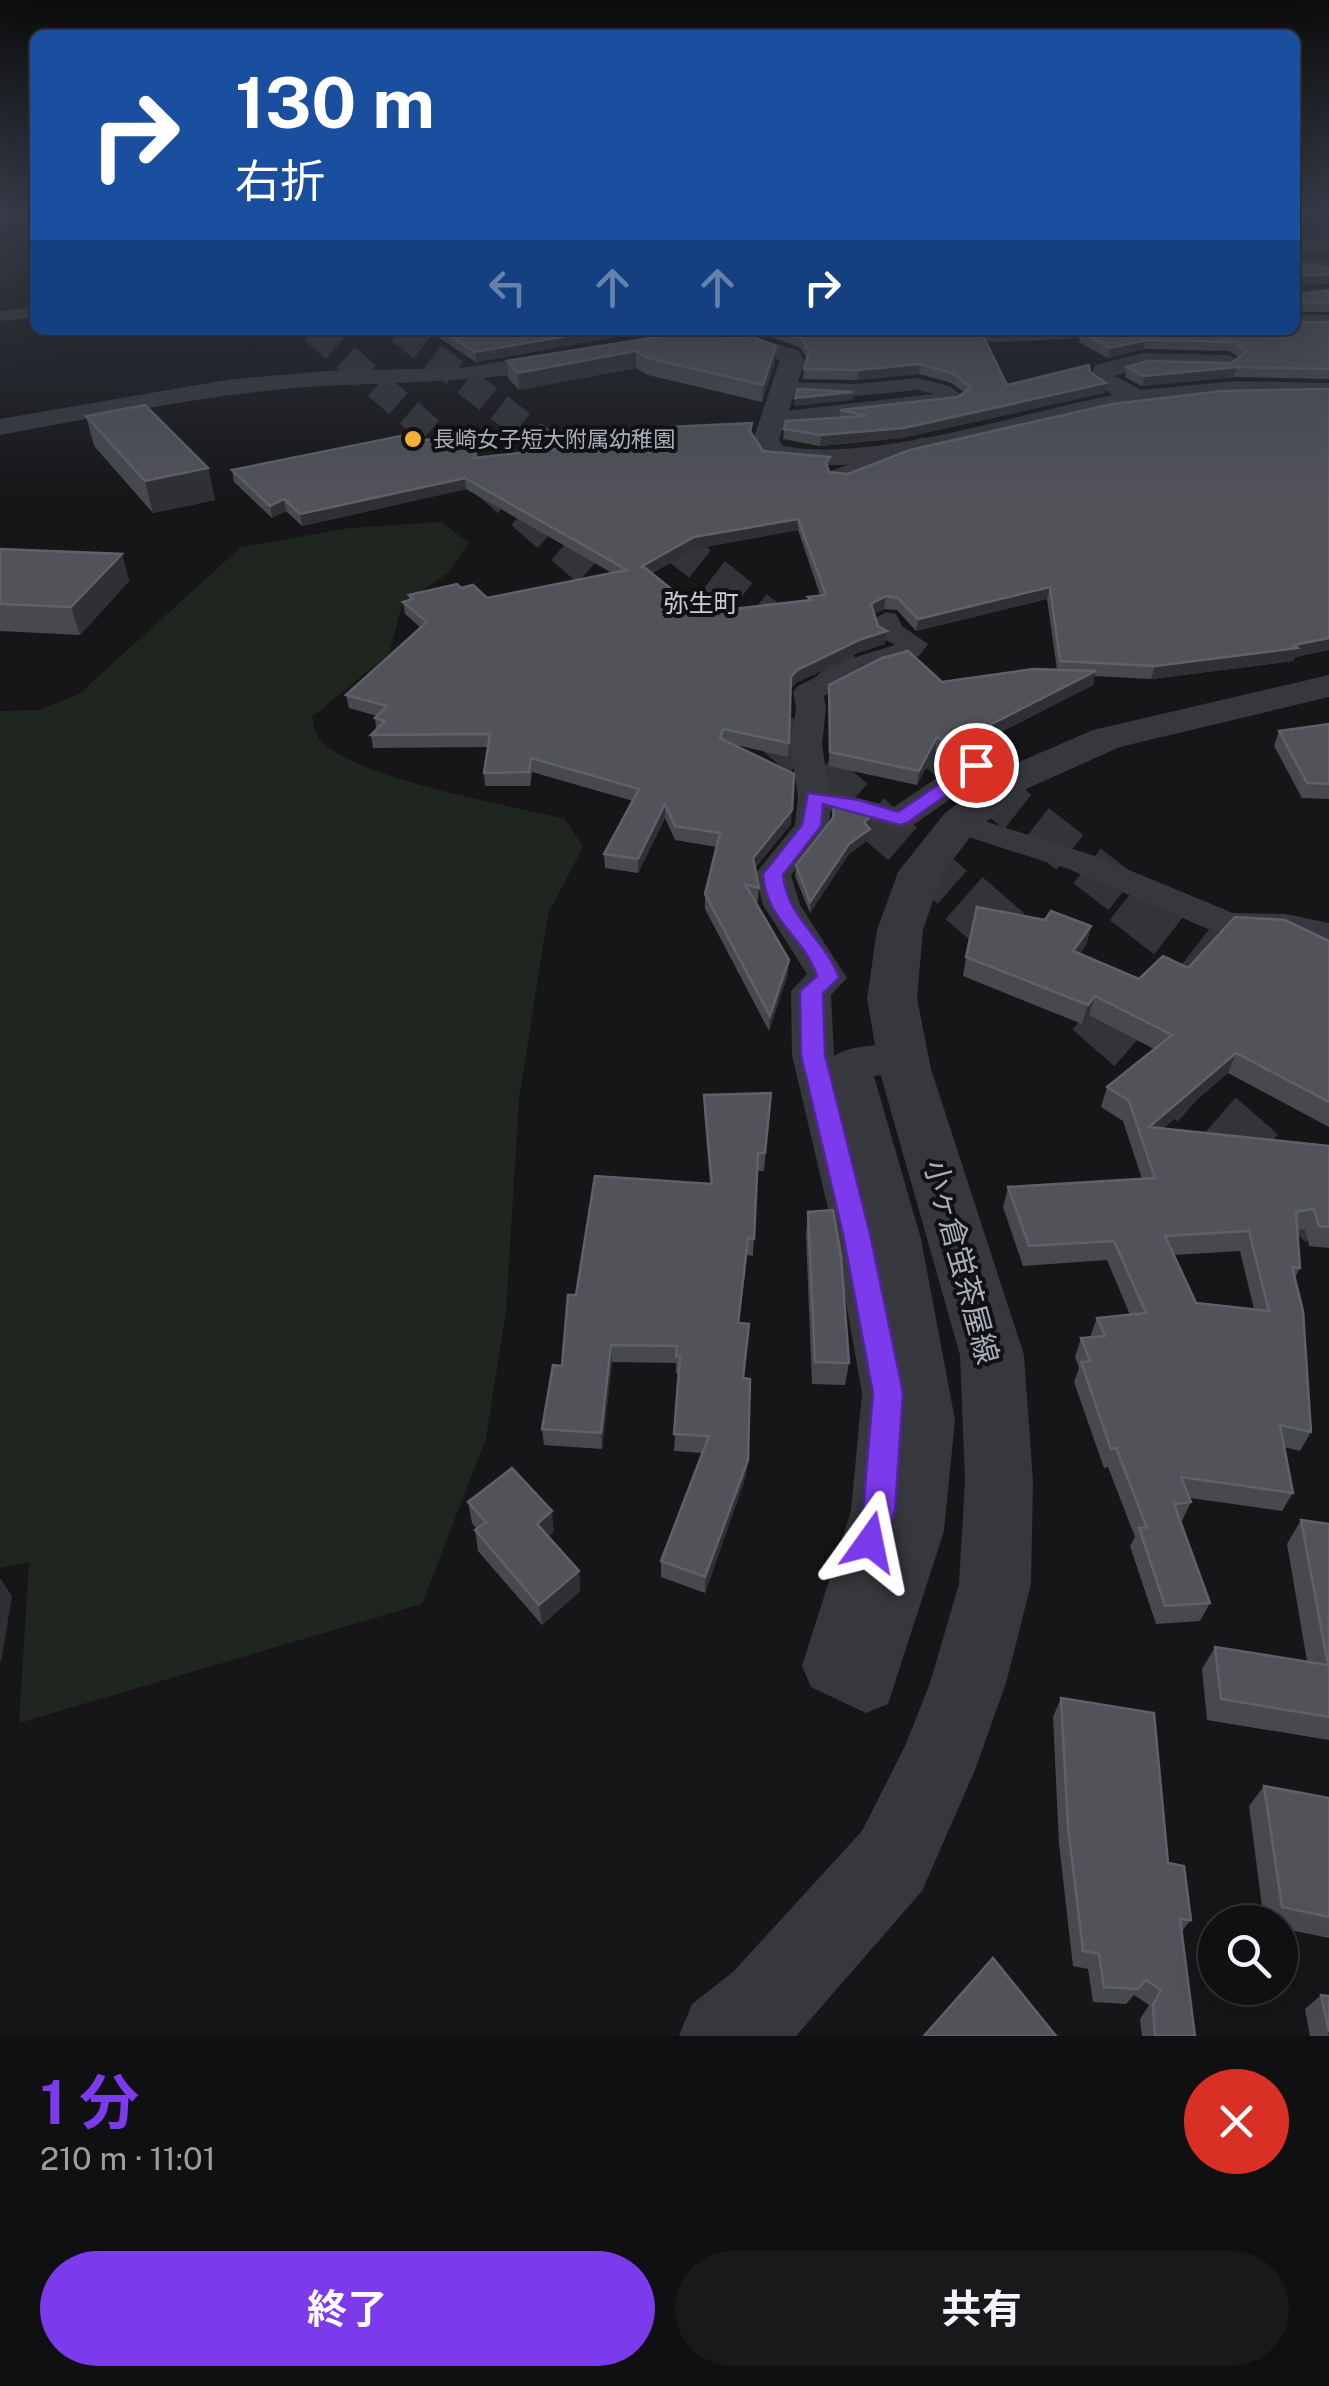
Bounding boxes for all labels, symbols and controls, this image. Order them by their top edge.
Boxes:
text: 130 m [235,61,435,144]
icon: right [70,70,200,200]
text: 右折 [235,154,325,207]
icon: left [480,260,535,315]
icon: ahead [585,260,640,315]
icon: ahead [690,260,745,315]
icon: right [795,260,850,315]
place label: 長崎女子短大附属幼稚園 [433,426,675,452]
marker: 長崎女子短大附属幼稚園 [402,428,424,450]
district label: 弥生町 [663,588,739,618]
pin [934,723,1019,808]
icon: arrive [949,738,1004,793]
street label: 小ヶ倉蛍茶屋線 [917,1156,1007,1368]
position arrow [818,1490,922,1594]
map controls [1198,1905,1298,2005]
button: search [1198,1905,1298,2005]
text: 1 分 [40,2067,139,2138]
button: close [1184,2069,1289,2174]
text: 210 m · 11:01 [40,2140,216,2177]
button: 終了 [40,2251,655,2366]
button: 共有 [675,2251,1289,2366]

